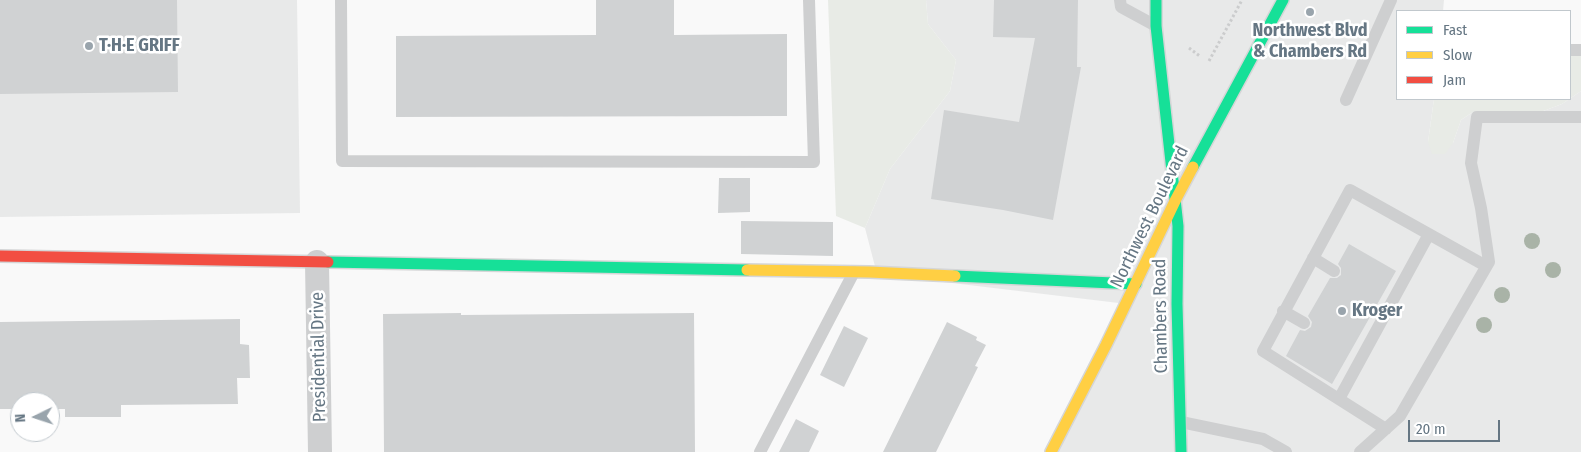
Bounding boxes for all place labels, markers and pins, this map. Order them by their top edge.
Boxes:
marker: Northwest Blvd & Chambers Rd [1304,6,1316,18]
place label: Northwest Blvd & Chambers Rd [1252,20,1368,62]
place label: T·H·E GRIFF [99,35,180,57]
marker: T·H·E GRIFF [83,40,95,52]
place label: Kroger [1352,300,1402,322]
marker: Kroger [1336,305,1348,317]

